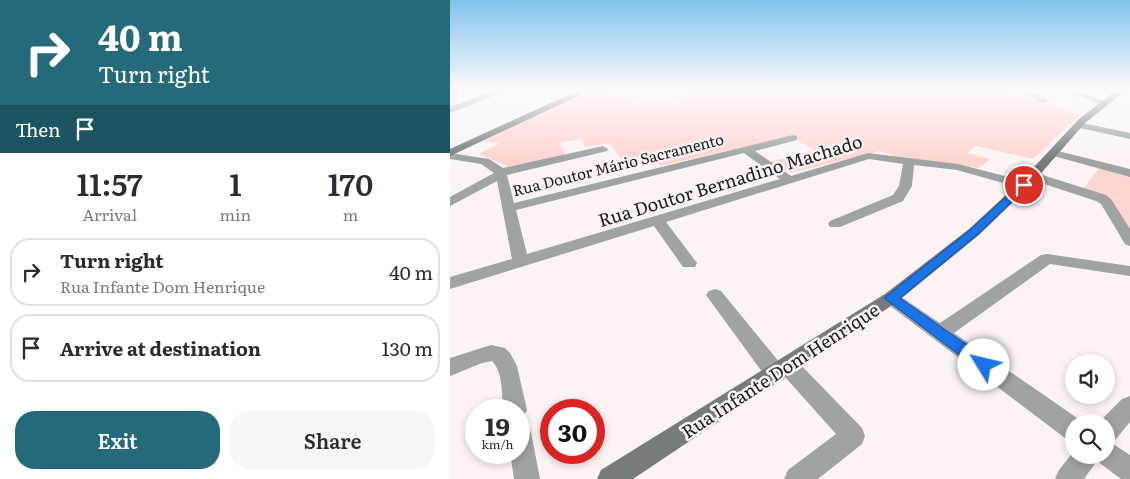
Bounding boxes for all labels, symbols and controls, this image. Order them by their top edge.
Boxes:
text: 40 m [98,10,183,62]
icon: right [15,20,80,85]
text: Turn right [98,57,210,90]
text: Then [15,115,61,143]
icon: arrive [71,115,99,143]
street label: Rua Doutor Mário Sacramento [510,127,726,201]
street label: Rua Doutor Bernadino Machado [595,127,865,233]
text: 11:57 [77,161,143,205]
text: 1 [229,161,241,205]
text: 170 [328,161,373,205]
pin [1003,164,1045,206]
icon: arrive [1010,171,1038,199]
text: Arrival [82,202,137,226]
text: min [220,202,251,226]
text: m [343,202,358,226]
text: Turn right [60,246,164,274]
icon: right [17,258,45,286]
text: 40 m [389,258,433,286]
text: Rua Infante Dom Henrique [60,274,265,298]
street label: Rua Infante Dom Henrique [676,296,884,444]
icon: arrive [17,334,45,362]
text: Arrive at destination [60,334,261,362]
text: 130 m [382,334,433,362]
position arrow [957,338,1009,390]
map controls [1065,354,1115,464]
button: sound [1065,354,1115,404]
speed limit sign: 30 [540,399,605,464]
text: 19 [485,407,510,444]
button: Exit [15,411,220,469]
button: Share [230,411,435,469]
button: search [1065,414,1115,464]
text: km/h [482,435,513,453]

